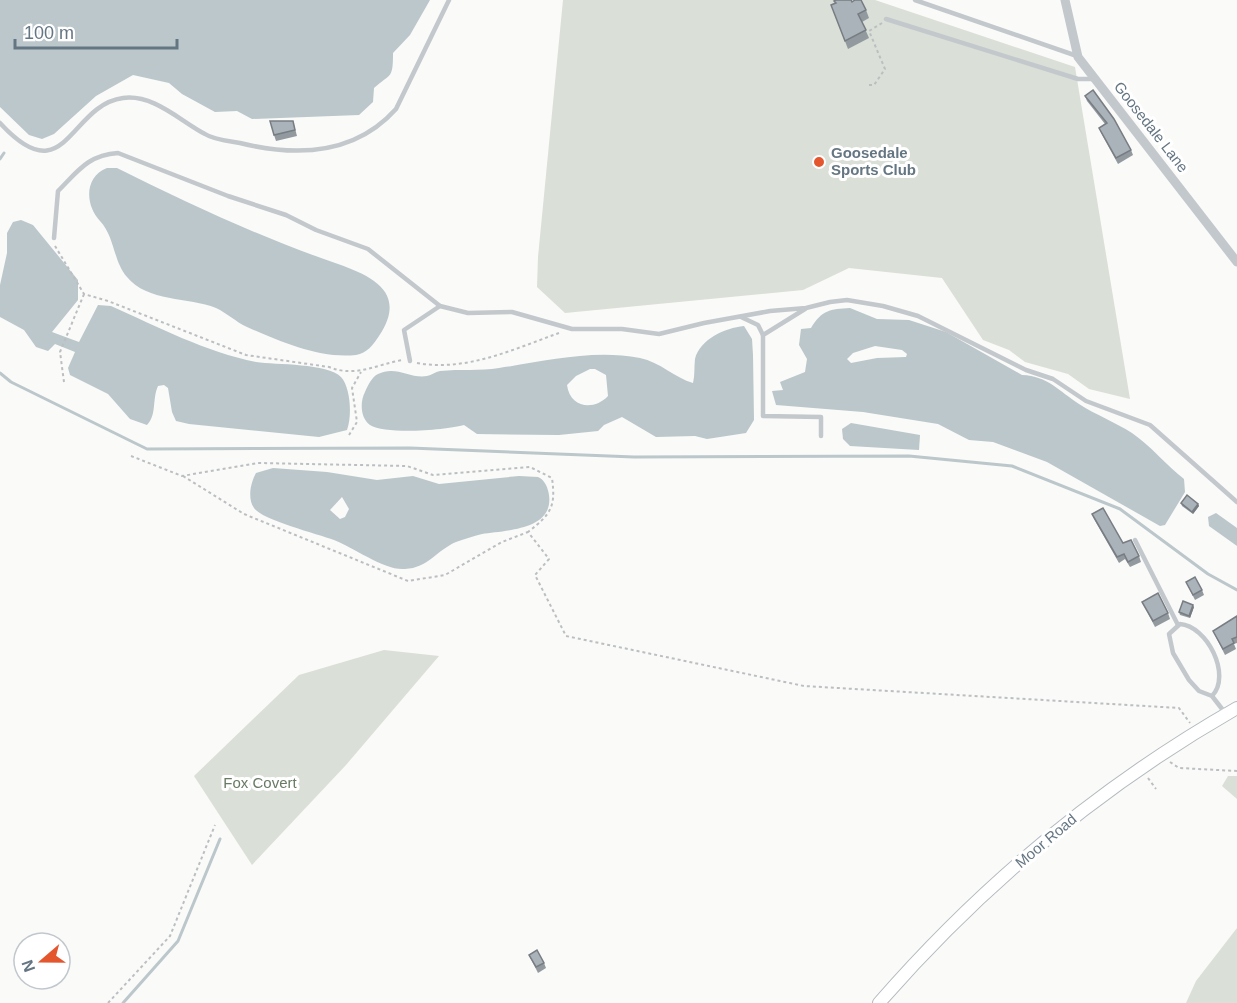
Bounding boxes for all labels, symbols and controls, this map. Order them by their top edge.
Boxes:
scale bar [15,12,177,50]
text: 100 m [24,23,74,43]
street label: Goosedale Lane [1111,78,1192,175]
place label: Goosedale Sports Club [831,144,916,178]
marker: Goosedale Sports Club [812,155,826,169]
park label: Fox Covert [223,774,298,791]
street label: Moor Road [1012,810,1080,871]
north arrow [12,931,72,991]
text: N [18,958,38,974]

